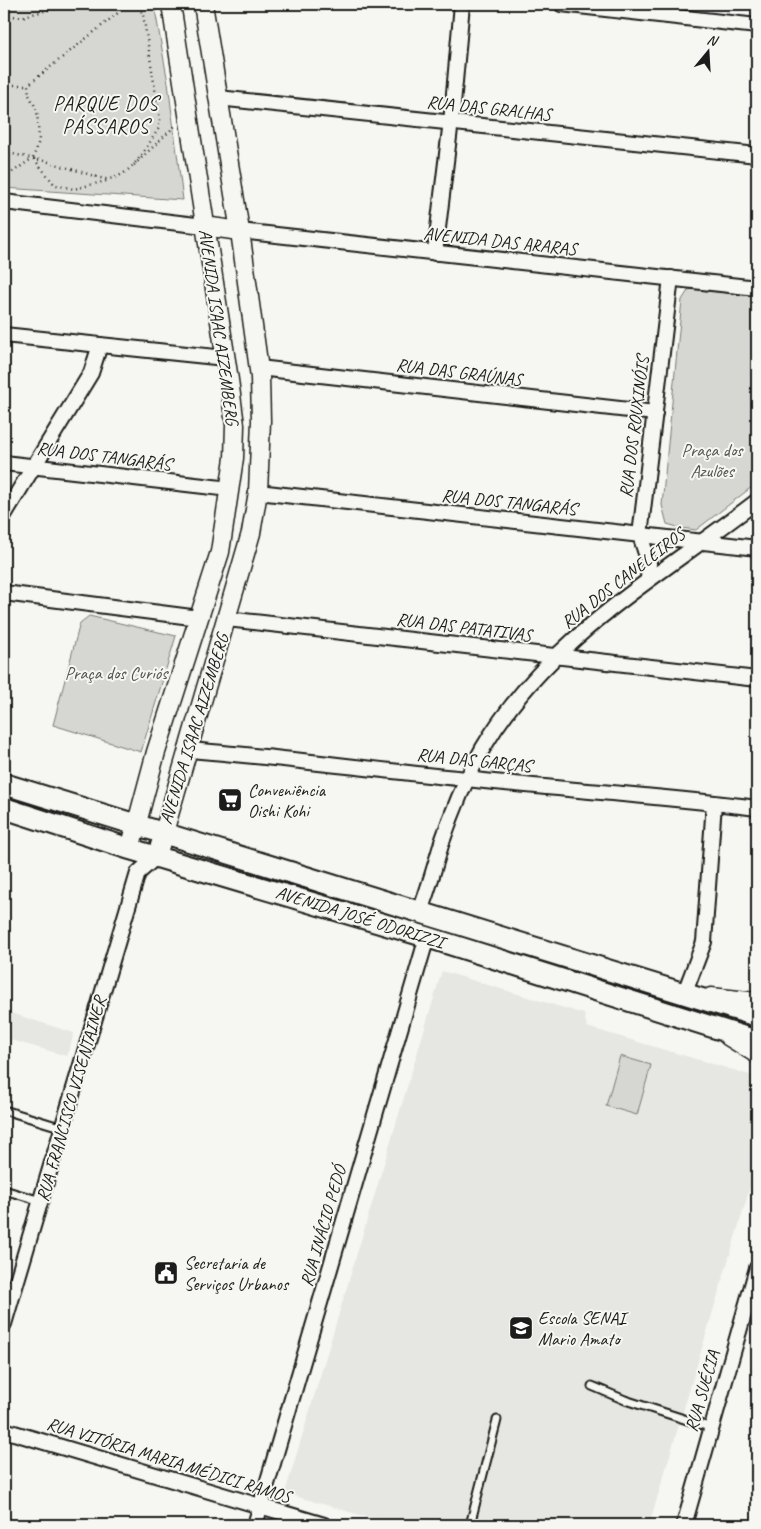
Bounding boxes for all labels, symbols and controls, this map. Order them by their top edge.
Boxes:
north arrow [684,28,734,78]
text: N [705,31,721,50]
district label: PARQUE DOS PÁSSAROS [53,91,162,139]
street label: RUA DAS GRALHAS [426,91,554,126]
street label: AVENIDA DAS ARARAS [422,222,580,260]
street label: AVENIDA ISAAC AIZEMBERG [194,228,244,429]
street label: RUA DOS ROUXINÓIS [614,352,654,499]
street label: RUA DAS GRAÚNAS [395,353,525,391]
street label: RUA DOS TANGARÁS [36,437,176,476]
park label: Praça dos Azulões [682,439,744,482]
street label: RUA DOS TANGARÁS [441,484,581,520]
street label: RUA DOS CANELEIROS [557,522,691,633]
street label: RUA DAS PATATIVAS [395,608,535,646]
street label: AVENIDA ISAAC AIZEMBERG [155,629,234,827]
park label: Praça dos Curiós [65,662,169,684]
street label: RUA DAS GARÇAS [416,743,536,778]
place label: Conveniência Oishi Kohi [248,779,327,822]
supermarket icon: Conveniência Oishi Kohi [217,787,243,813]
street label: AVENIDA JOSÉ ODORIZZI [273,881,450,954]
street label: RUA FRANCISCO VISENTAINER [31,992,111,1204]
street label: RUA INÁCIO PEDÓ [295,1161,351,1289]
place label: Secretaria de Serviços Urbanos [184,1252,290,1295]
public building icon: Secretaria de Serviços Urbanos [153,1260,179,1286]
place label: Escola SENAI Mario Amato [538,1307,629,1350]
school or university icon: Escola SENAI Mario Amato [508,1315,534,1341]
street label: RUA SUÉCIA [680,1347,724,1434]
street label: RUA VITÓRIA MARIA MÉDICI RAMOS [44,1412,296,1508]

